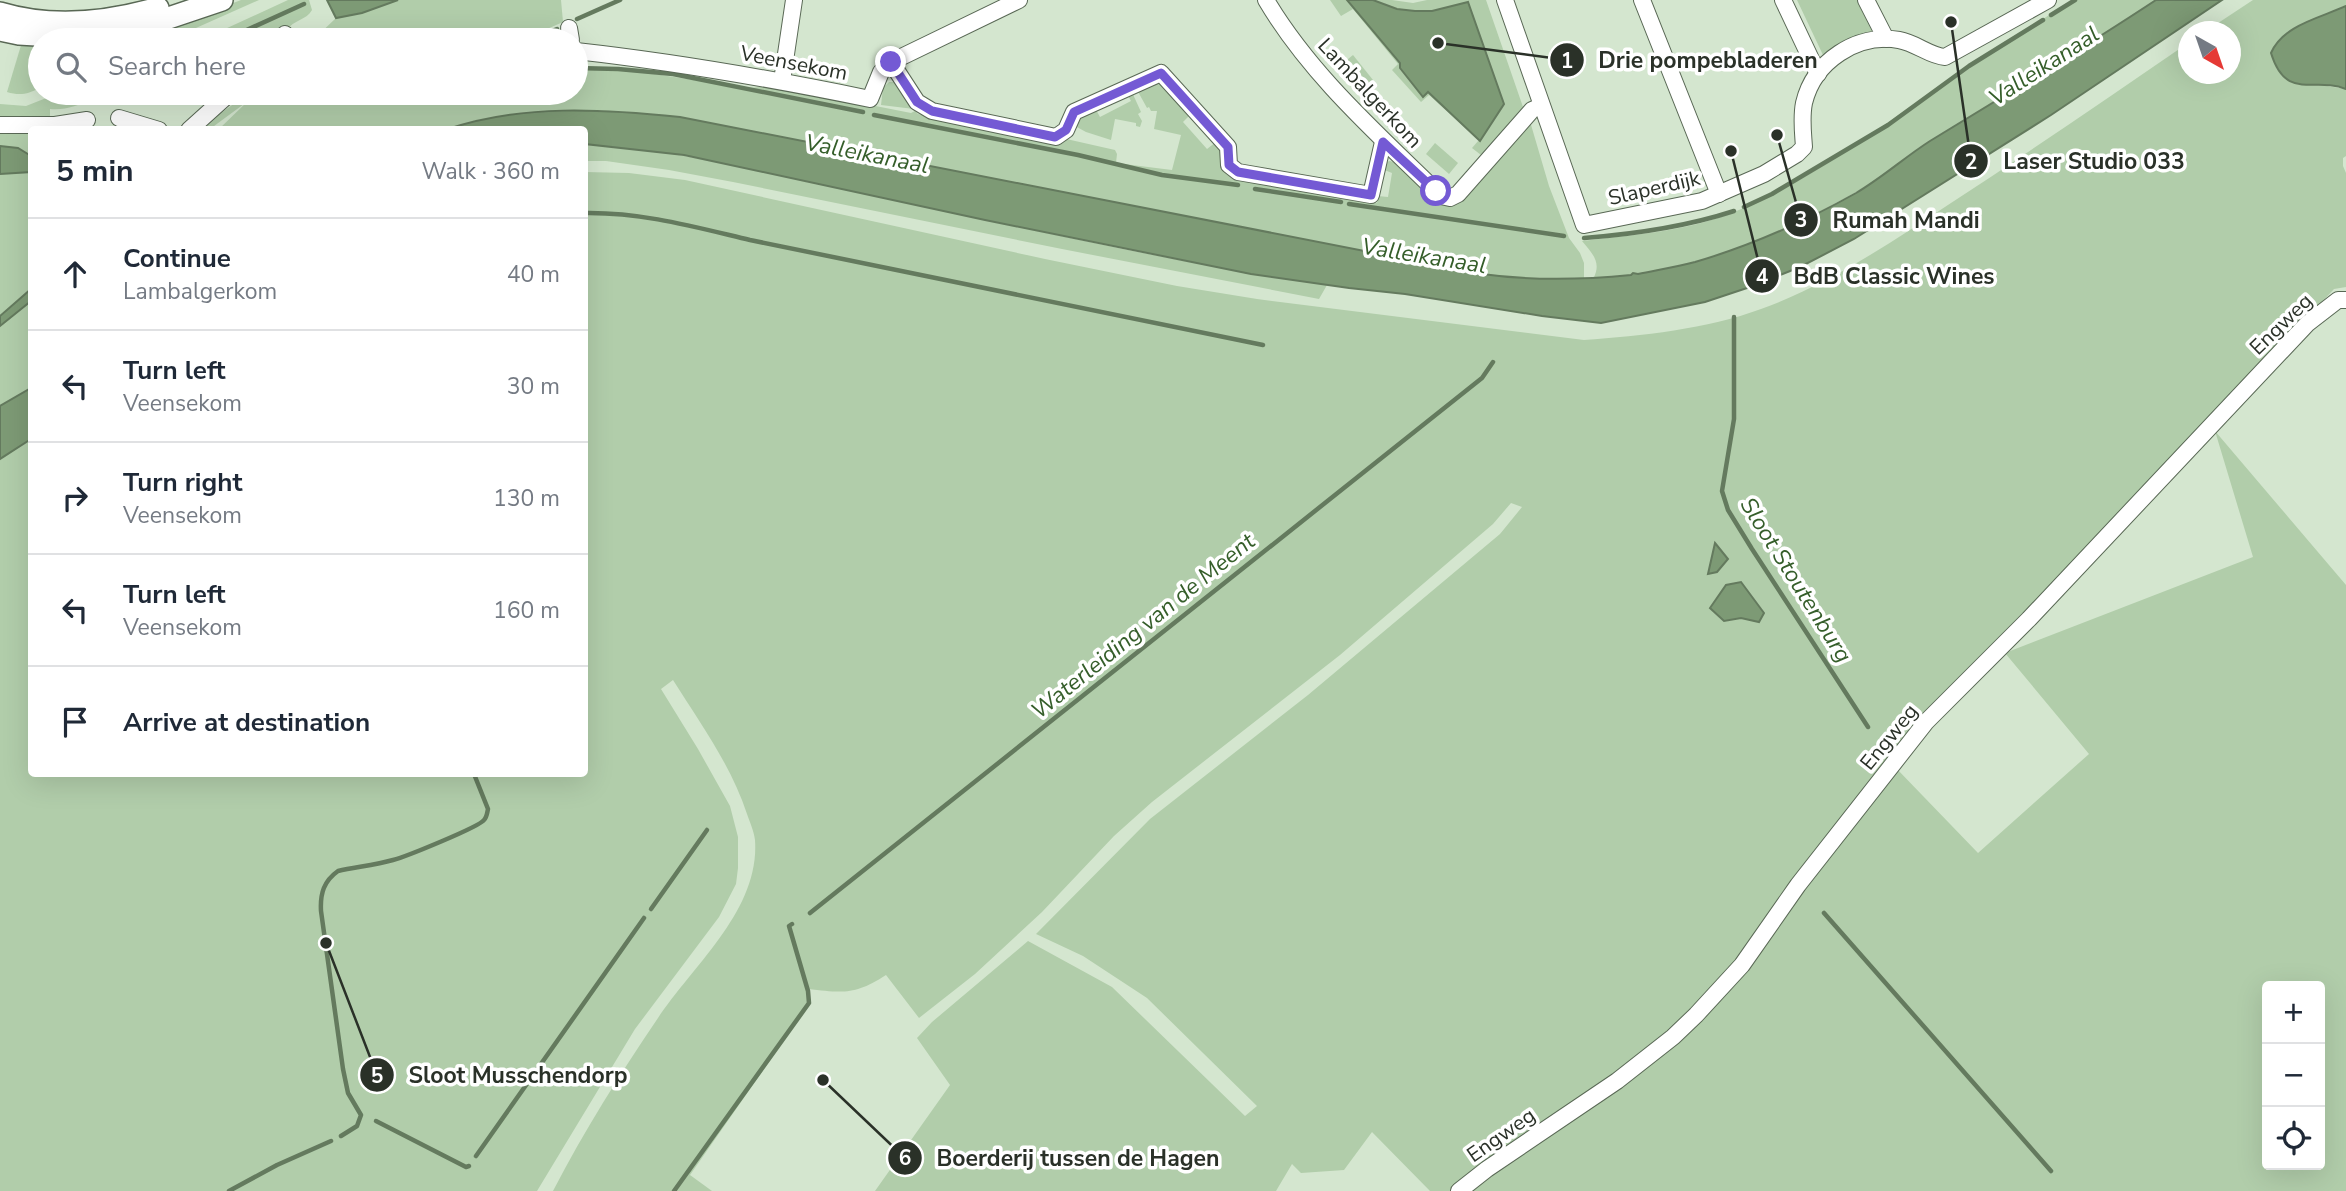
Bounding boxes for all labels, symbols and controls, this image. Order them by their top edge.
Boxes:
water label: Valleikanaal [1983,19,2105,113]
north arrow [2178,21,2241,84]
search box [28,28,588,105]
street label: Lambalgerkom [1312,32,1428,154]
callout: Drie pompebladeren [1549,38,1832,82]
street label: Veensekom [737,39,850,87]
text: Drie pompebladeren [1598,45,1818,76]
route end [875,46,906,77]
text: 1 [1561,47,1573,75]
icon: search [52,48,90,86]
text: Search here [108,49,246,84]
water label: Valleikanaal [802,127,932,181]
callout: Laser Studio 033 [1954,139,2198,183]
text: Laser Studio 033 [2003,146,2185,177]
text: 2 [1965,148,1977,176]
text: 5 min [56,151,134,192]
text: Walk · 360 m [421,156,560,187]
street label: Slaperdijk [1605,164,1703,212]
route start [1420,175,1451,206]
callout: Rumah Mandi [1783,198,1993,242]
text: Rumah Mandi [1832,205,1980,236]
text: 3 [1795,206,1807,234]
water label: Valleikanaal [1360,231,1488,281]
text: Continue [123,241,231,276]
callout: BdB Classic Wines [1745,254,2009,298]
icon: ahead [56,255,94,293]
text: 40 m [507,259,560,290]
text: BdB Classic Wines [1793,261,1995,292]
text: 4 [1756,263,1769,291]
text: Lambalgerkom [123,276,277,307]
street label: Engweg [2243,287,2319,361]
text: Turn left [123,353,226,388]
icon: left [56,367,94,405]
text: 30 m [507,371,560,402]
text: Veensekom [123,388,242,419]
text: Turn right [123,465,242,500]
icon: right [56,479,94,517]
text: 130 m [493,483,560,514]
water label: Sloot Stoutenburg [1733,492,1859,668]
text: Veensekom [123,500,242,531]
water label: Waterleiding van de Meent [1025,525,1262,726]
text: Turn left [123,577,226,612]
icon: left [56,591,94,629]
text: 160 m [493,595,560,626]
text: Veensekom [123,612,242,643]
street label: Engweg [1854,698,1924,776]
icon: arrive [56,703,94,741]
text: Arrive at destination [123,705,370,740]
map controls [2262,981,2325,1170]
button: + [2262,981,2325,1044]
button: − [2262,1044,2325,1107]
callout: Sloot Musschendorp [359,1053,641,1097]
text: Sloot Musschendorp [409,1060,627,1091]
text: 5 [371,1062,383,1090]
street label: Engweg [1461,1101,1541,1169]
button: locate [2262,1107,2325,1170]
callout: Boerderij tussen de Hagen [887,1136,1233,1180]
text: Boerderij tussen de Hagen [936,1143,1220,1174]
text: 6 [899,1144,911,1172]

